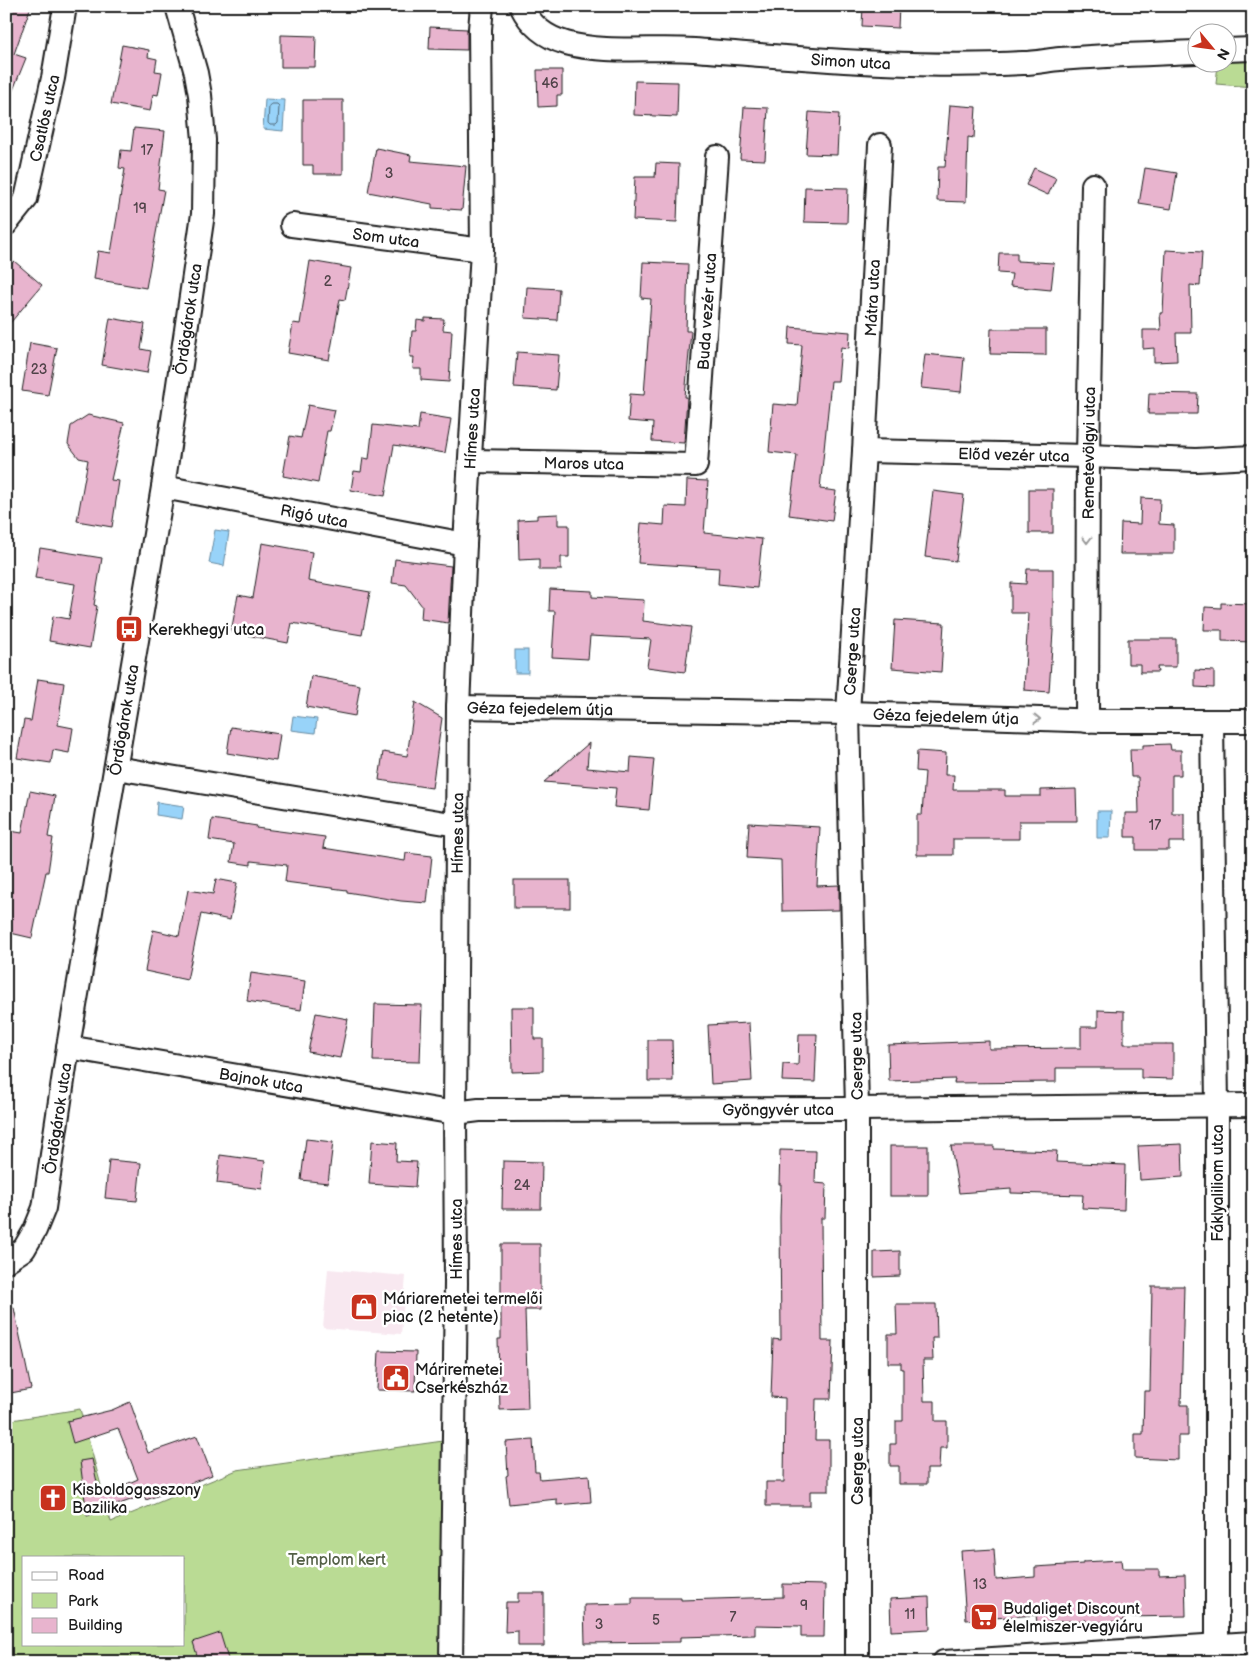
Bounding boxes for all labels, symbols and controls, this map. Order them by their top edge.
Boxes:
north arrow [1186,22,1236,72]
text: N [1213,45,1233,63]
street label: Simon utca [810,51,891,74]
street label: Csatlós utca [27,73,65,164]
house number: 46 [541,75,559,92]
house number: 17 [141,142,153,159]
house number: 3 [385,165,393,182]
house number: 19 [133,200,147,217]
street label: Som utca [351,225,421,253]
street label: Buda vezér utca [694,252,721,371]
street label: Mátra utca [862,259,885,337]
street label: Ördögárok utca [170,262,207,376]
house number: 2 [324,273,333,290]
house number: 23 [31,361,47,378]
street label: Remetevölgyi utca [1080,386,1100,520]
street label: Hímes utca [461,387,485,470]
street label: Előd vezér utca [958,445,1070,467]
street label: Maros utca [543,454,624,475]
street label: Rigó utca [278,501,350,533]
one-way arrow [1082,536,1092,544]
street label: Cserge utca [841,607,865,696]
bus stop icon: Kerekhegyi utca [114,614,144,644]
place label: Kerekhegyi utca [148,621,264,640]
street label: Ördögárok utca [104,663,144,777]
street label: Géza fejedelem útja [467,699,613,720]
street label: Géza fejedelem útja [873,706,1019,729]
one-way arrow [1033,714,1041,724]
street label: Hímes utca [449,792,468,874]
house number: 17 [1149,817,1161,834]
street label: Cserge utca [847,1012,868,1100]
street label: Ördögárok utca [39,1062,77,1176]
street label: Bajnok utca [217,1065,304,1098]
street label: Gyöngyvér utca [722,1101,834,1120]
street label: Fáklyaliliom utca [1209,1124,1228,1242]
house number: 24 [514,1177,531,1194]
street label: Hímes utca [448,1198,467,1280]
place label: Máriaremetei termelői piac (2 hetente) [383,1290,543,1327]
shop icon: Máriaremetei termelői piac (2 hetente) [349,1292,379,1322]
place label: Máriremetei Cserkészház [415,1361,508,1398]
public building icon: Máriremetei Cserkészház [381,1363,411,1393]
street label: Cserge utca [849,1417,868,1505]
place label: Kisboldogasszony Bazilika [72,1481,202,1518]
church icon: Kisboldogasszony Bazilika [38,1483,68,1513]
park label: Templom kert [288,1551,386,1570]
legend [22,1556,185,1646]
text: Road [68,1566,104,1585]
house number: 13 [973,1576,987,1593]
text: Park [68,1592,99,1611]
house number: 9 [800,1597,808,1614]
place label: Budaliget Discount élelmiszer-vegyiáru [1003,1600,1143,1637]
supermarket icon: Budaliget Discount élelmiszer-vegyiáru [969,1602,999,1632]
house number: 11 [905,1606,915,1623]
house number: 7 [730,1609,737,1626]
house number: 5 [652,1612,660,1629]
text: Building [68,1616,123,1635]
house number: 3 [595,1616,603,1633]

